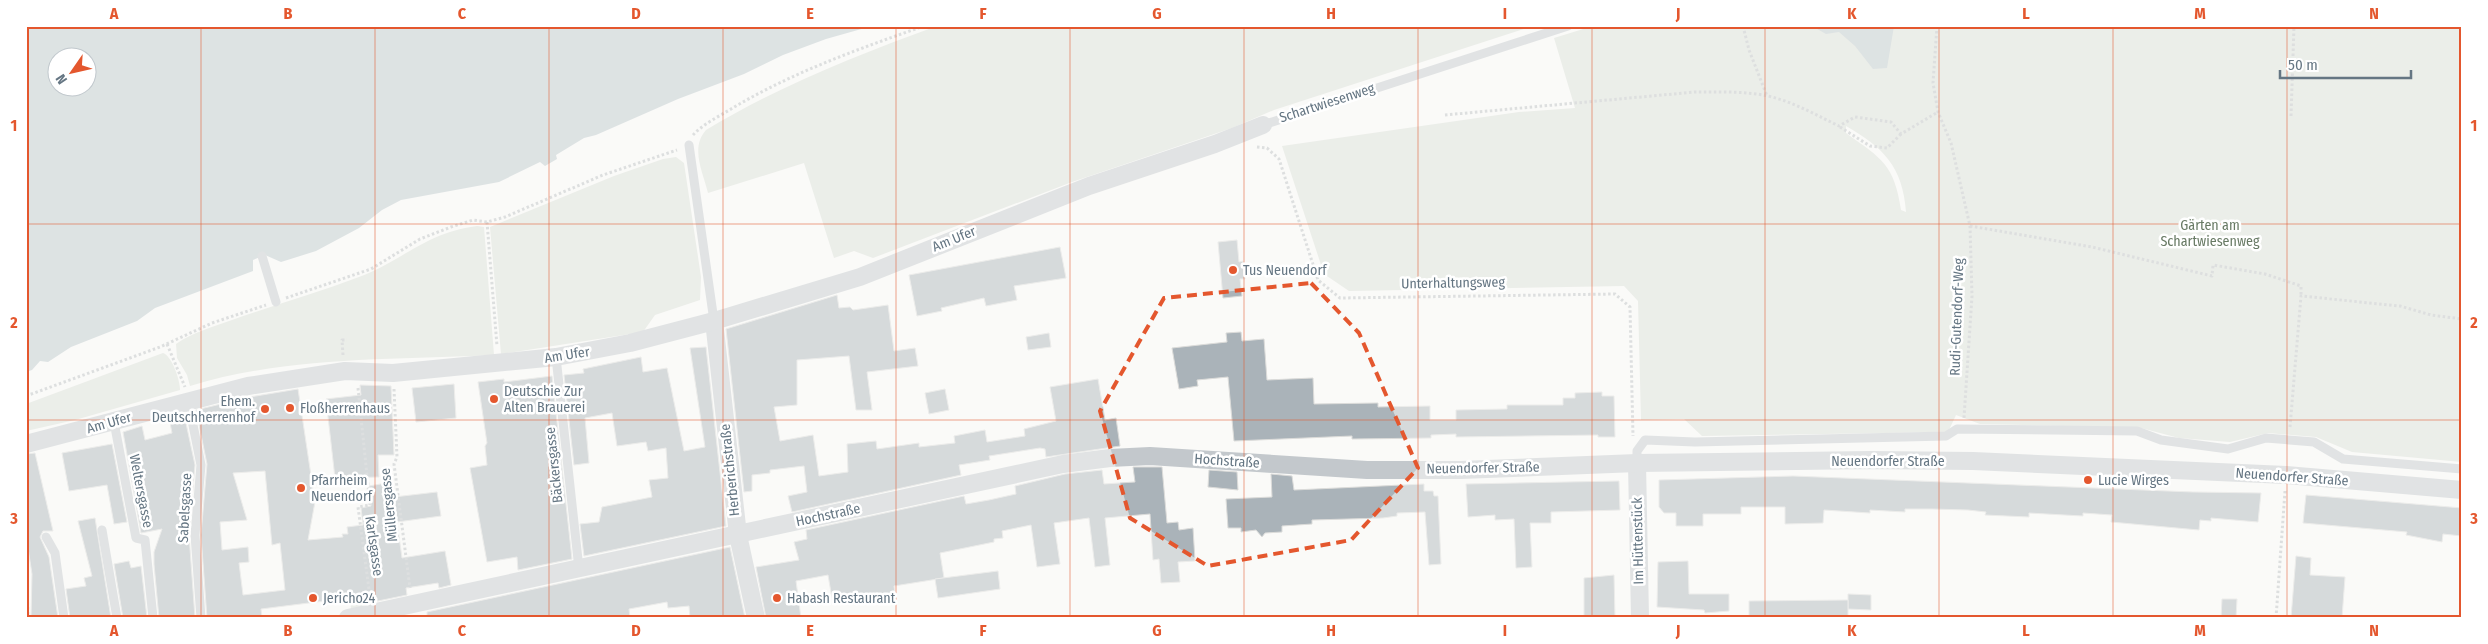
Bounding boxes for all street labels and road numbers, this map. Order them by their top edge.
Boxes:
street label: Schartwiesenweg [1277,79,1377,126]
street label: Am Ufer [930,223,978,255]
street label: Rudi-Gutendorf-Weg [1946,257,1968,376]
street label: Unterhaltungsweg [1401,274,1505,292]
street label: Am Ufer [543,343,591,367]
street label: Am Ufer [85,409,133,437]
street label: Herberichstraße [717,423,743,517]
street label: Bäckersgasse [542,426,566,504]
street label: Hochstraße [1194,450,1260,472]
street label: Weltersgasse [126,453,156,529]
street label: Neuendorfer Straße [1831,453,1945,470]
street label: Neuendorfer Straße [1426,459,1540,477]
street label: Neuendorfer Straße [2235,465,2349,489]
street label: Müllersgasse [377,467,401,543]
street label: Sabelsgasse [175,473,195,543]
street label: Im Hüttenstück [1629,497,1647,585]
street label: Hochstraße [794,500,862,530]
street label: Karlsgasse [361,515,387,577]

